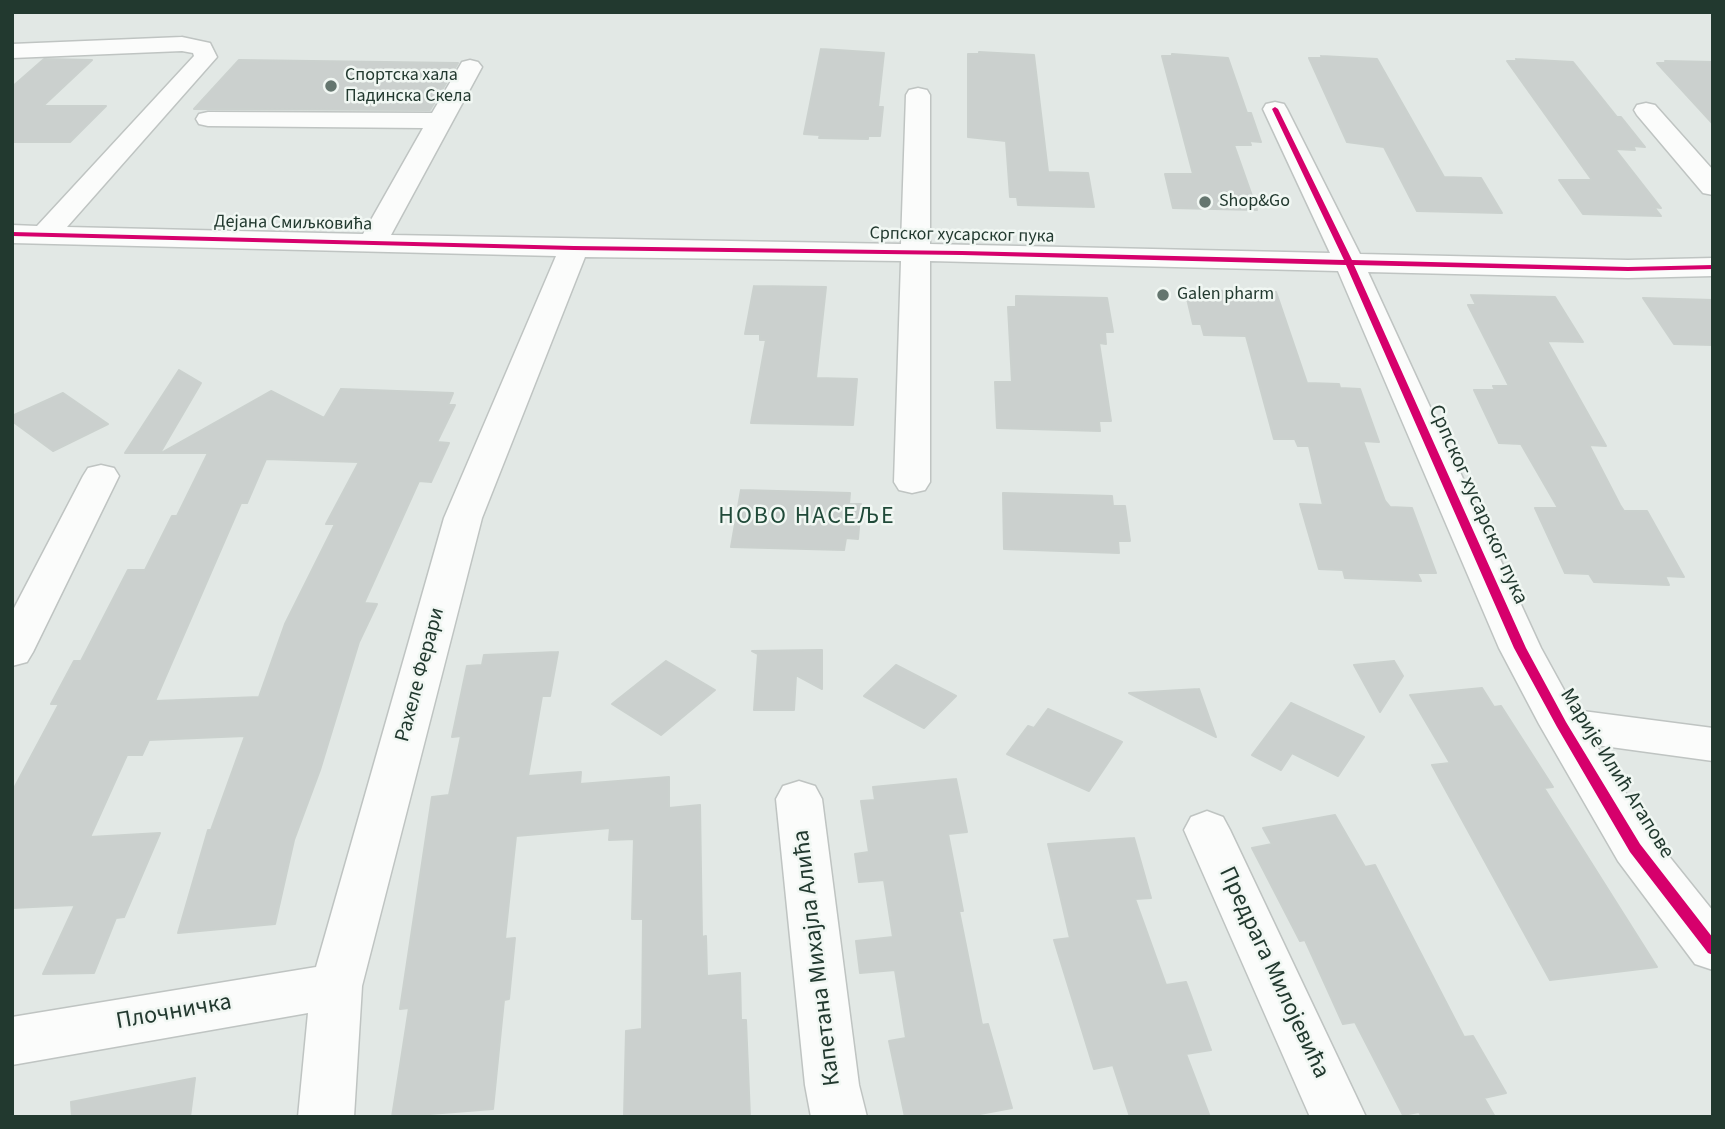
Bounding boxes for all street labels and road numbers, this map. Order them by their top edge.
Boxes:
street label: Дејана Смиљковића [214,212,372,236]
street label: Српског хусарског пука [869,224,1055,248]
street label: Српског хусарског пука [1422,401,1532,609]
street label: Рахеле Ферари [391,605,451,745]
street label: Марије Илић Агапове [1554,684,1678,864]
street label: Капетана Михајла Алића [788,828,848,1088]
street label: Предрага Милојевића [1211,863,1335,1083]
street label: Плочничка [114,989,234,1037]

